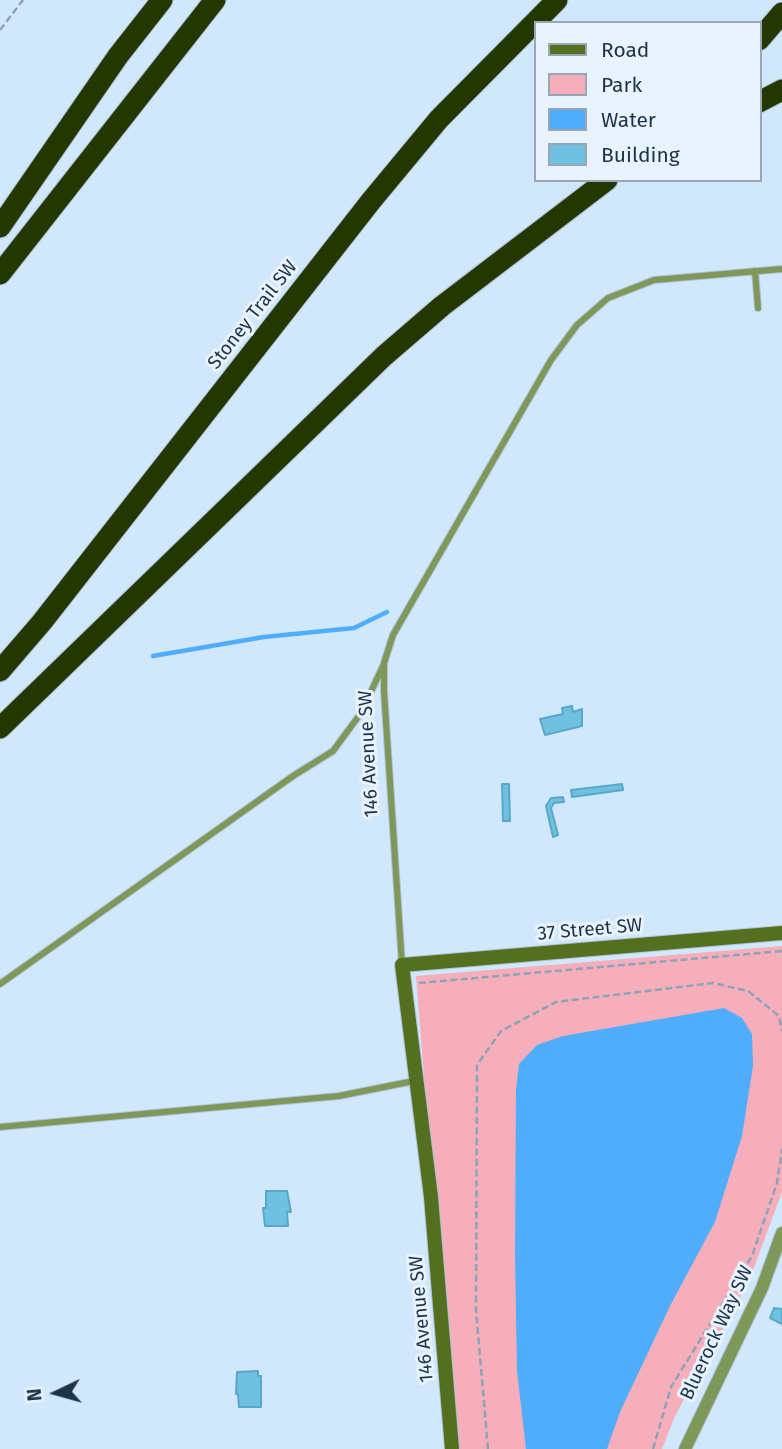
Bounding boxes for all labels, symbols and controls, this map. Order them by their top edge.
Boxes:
legend [534,21,761,182]
text: Road [601,37,649,63]
text: Park [601,72,642,98]
text: Water [601,107,656,133]
text: Building [601,142,680,168]
street label: Stoney Trail SW [203,256,303,374]
street label: 146 Avenue SW [354,690,384,818]
street label: 37 Street SW [537,914,643,946]
street label: 146 Avenue SW [405,1255,439,1383]
street label: Bluerock Way SW [676,1262,758,1404]
north arrow [21,1358,91,1428]
text: N [23,1388,47,1402]

